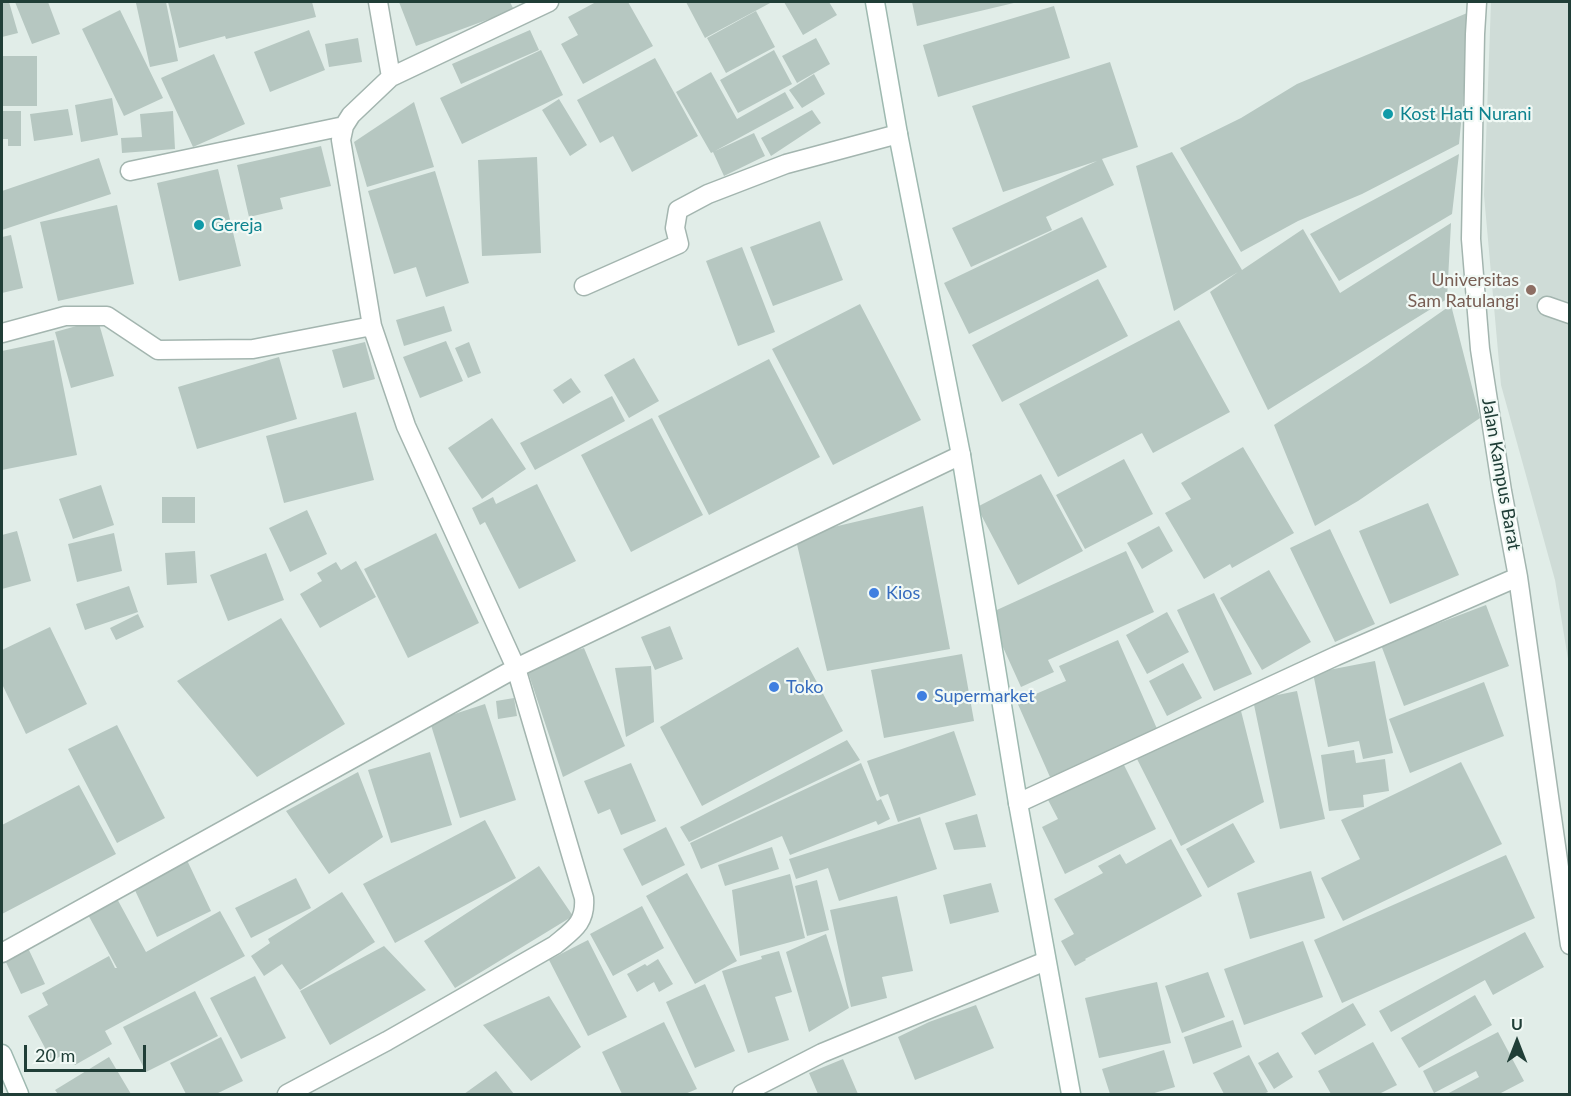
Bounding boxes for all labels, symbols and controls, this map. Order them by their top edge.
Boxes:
place label: Kost Hati Nurani [1400,103,1532,125]
marker: Kost Hati Nurani [1381,107,1395,121]
place label: Gereja [211,214,262,236]
marker: Gereja [192,218,206,232]
place label: Universitas Sam Ratulangi [1408,269,1519,312]
marker: Universitas Sam Ratulangi [1524,283,1538,297]
street label: Jalan Kampus Barat [1477,396,1525,552]
place label: Kios [886,582,920,604]
marker: Kios [867,586,881,600]
place label: Toko [786,676,823,698]
marker: Toko [767,680,781,694]
place label: Supermarket [934,685,1035,707]
marker: Supermarket [915,689,929,703]
north arrow [1487,1012,1547,1072]
text: U [1511,1014,1523,1033]
scale bar [27,1033,148,1071]
text: 20 m [35,1044,75,1066]

